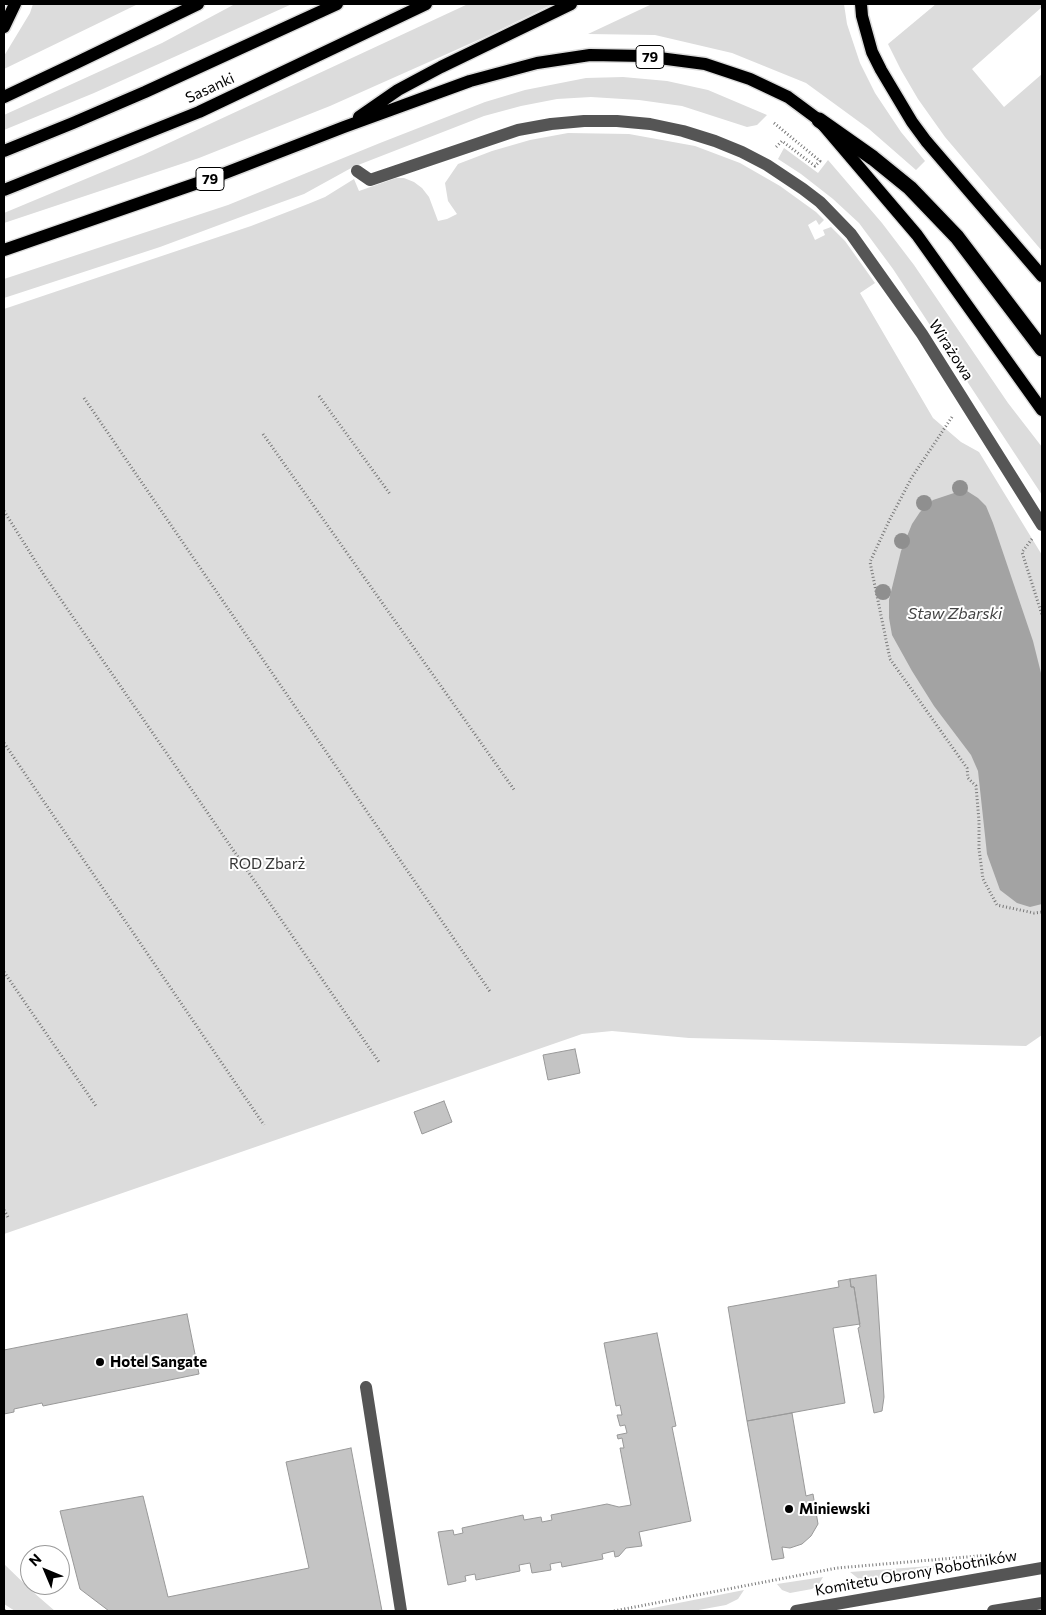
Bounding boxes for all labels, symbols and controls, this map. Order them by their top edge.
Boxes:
road number: 79 [636,46,664,68]
street label: Sasanki [183,69,237,107]
road number: 79 [196,168,224,190]
street label: Wirażowa [925,316,977,384]
water label: Staw Zbarski [908,604,1002,624]
park label: ROD Zbarż [229,855,305,873]
place label: Hotel Sangate [110,1353,207,1371]
marker: Hotel Sangate [94,1356,106,1368]
place label: Miniewski [799,1500,870,1518]
marker: Miniewski [783,1503,795,1515]
north arrow [20,1545,70,1595]
street label: Komitetu Obrony Robotników [814,1546,1018,1600]
text: N [25,1550,44,1569]

